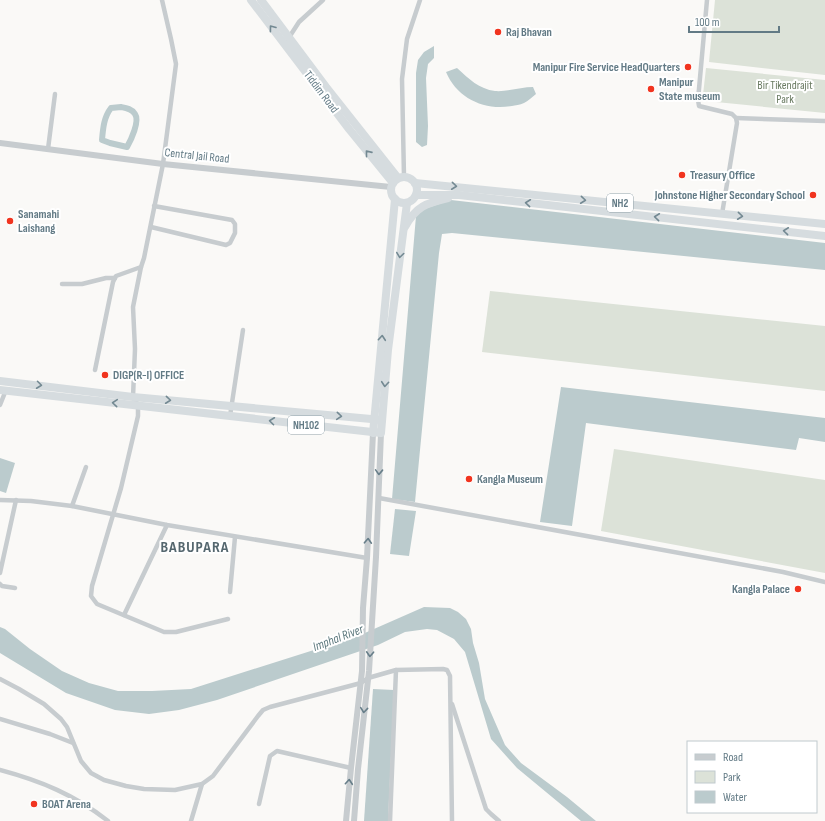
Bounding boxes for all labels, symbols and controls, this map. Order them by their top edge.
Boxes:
scale bar [689,8,779,34]
text: 100 m [695,15,720,30]
one-way arrow [270,25,277,32]
place label: Raj Bhavan [506,25,552,40]
marker: Raj Bhavan [493,27,503,37]
place label: Manipur Fire Service HeadQuarters [533,60,680,75]
marker: Manipur Fire Service HeadQuarters [683,62,693,72]
street label: Tiddim Road [300,68,342,116]
place label: Manipur State museum [659,75,720,104]
park label: Bir Tikendrajit Park [757,78,813,107]
marker: Manipur State museum [646,84,656,94]
street label: Central Jail Road [164,145,230,167]
one-way arrow [366,150,373,157]
place label: Treasury Office [690,168,755,183]
marker: Treasury Office [677,170,687,180]
one-way arrow [451,181,457,190]
place label: Johnstone Higher Secondary School [654,188,805,203]
marker: Johnstone Higher Secondary School [808,190,818,200]
road number: NH2 [607,194,633,212]
one-way arrow [580,195,586,204]
one-way arrow [525,199,531,208]
place label: Sanamahi Laishang [18,207,59,236]
one-way arrow [737,211,743,220]
one-way arrow [654,213,660,222]
marker: Sanamahi Laishang [5,216,15,226]
one-way arrow [783,227,789,236]
one-way arrow [396,252,405,258]
one-way arrow [377,335,386,341]
place label: DIGP(R-I) OFFICE [113,368,184,383]
marker: DIGP(R-I) OFFICE [100,370,110,380]
one-way arrow [36,381,42,390]
one-way arrow [381,381,390,387]
one-way arrow [165,395,171,404]
one-way arrow [112,399,118,408]
one-way arrow [336,412,342,421]
road number: NH102 [288,416,324,434]
one-way arrow [269,417,275,426]
one-way arrow [375,469,384,475]
place label: Kangla Museum [477,472,543,487]
marker: Kangla Museum [464,474,474,484]
district label: BABUPARA [161,538,229,557]
one-way arrow [364,538,372,544]
place label: Kangla Palace [732,582,790,597]
marker: Kangla Palace [793,584,803,594]
water label: Imphal River [310,621,367,655]
one-way arrow [366,651,374,657]
one-way arrow [360,707,369,713]
legend [687,741,817,813]
text: Road [723,750,743,765]
text: Park [723,770,741,785]
one-way arrow [345,779,354,785]
text: Water [723,790,747,805]
place label: BOAT Arena [42,797,91,812]
marker: BOAT Arena [29,799,39,809]

